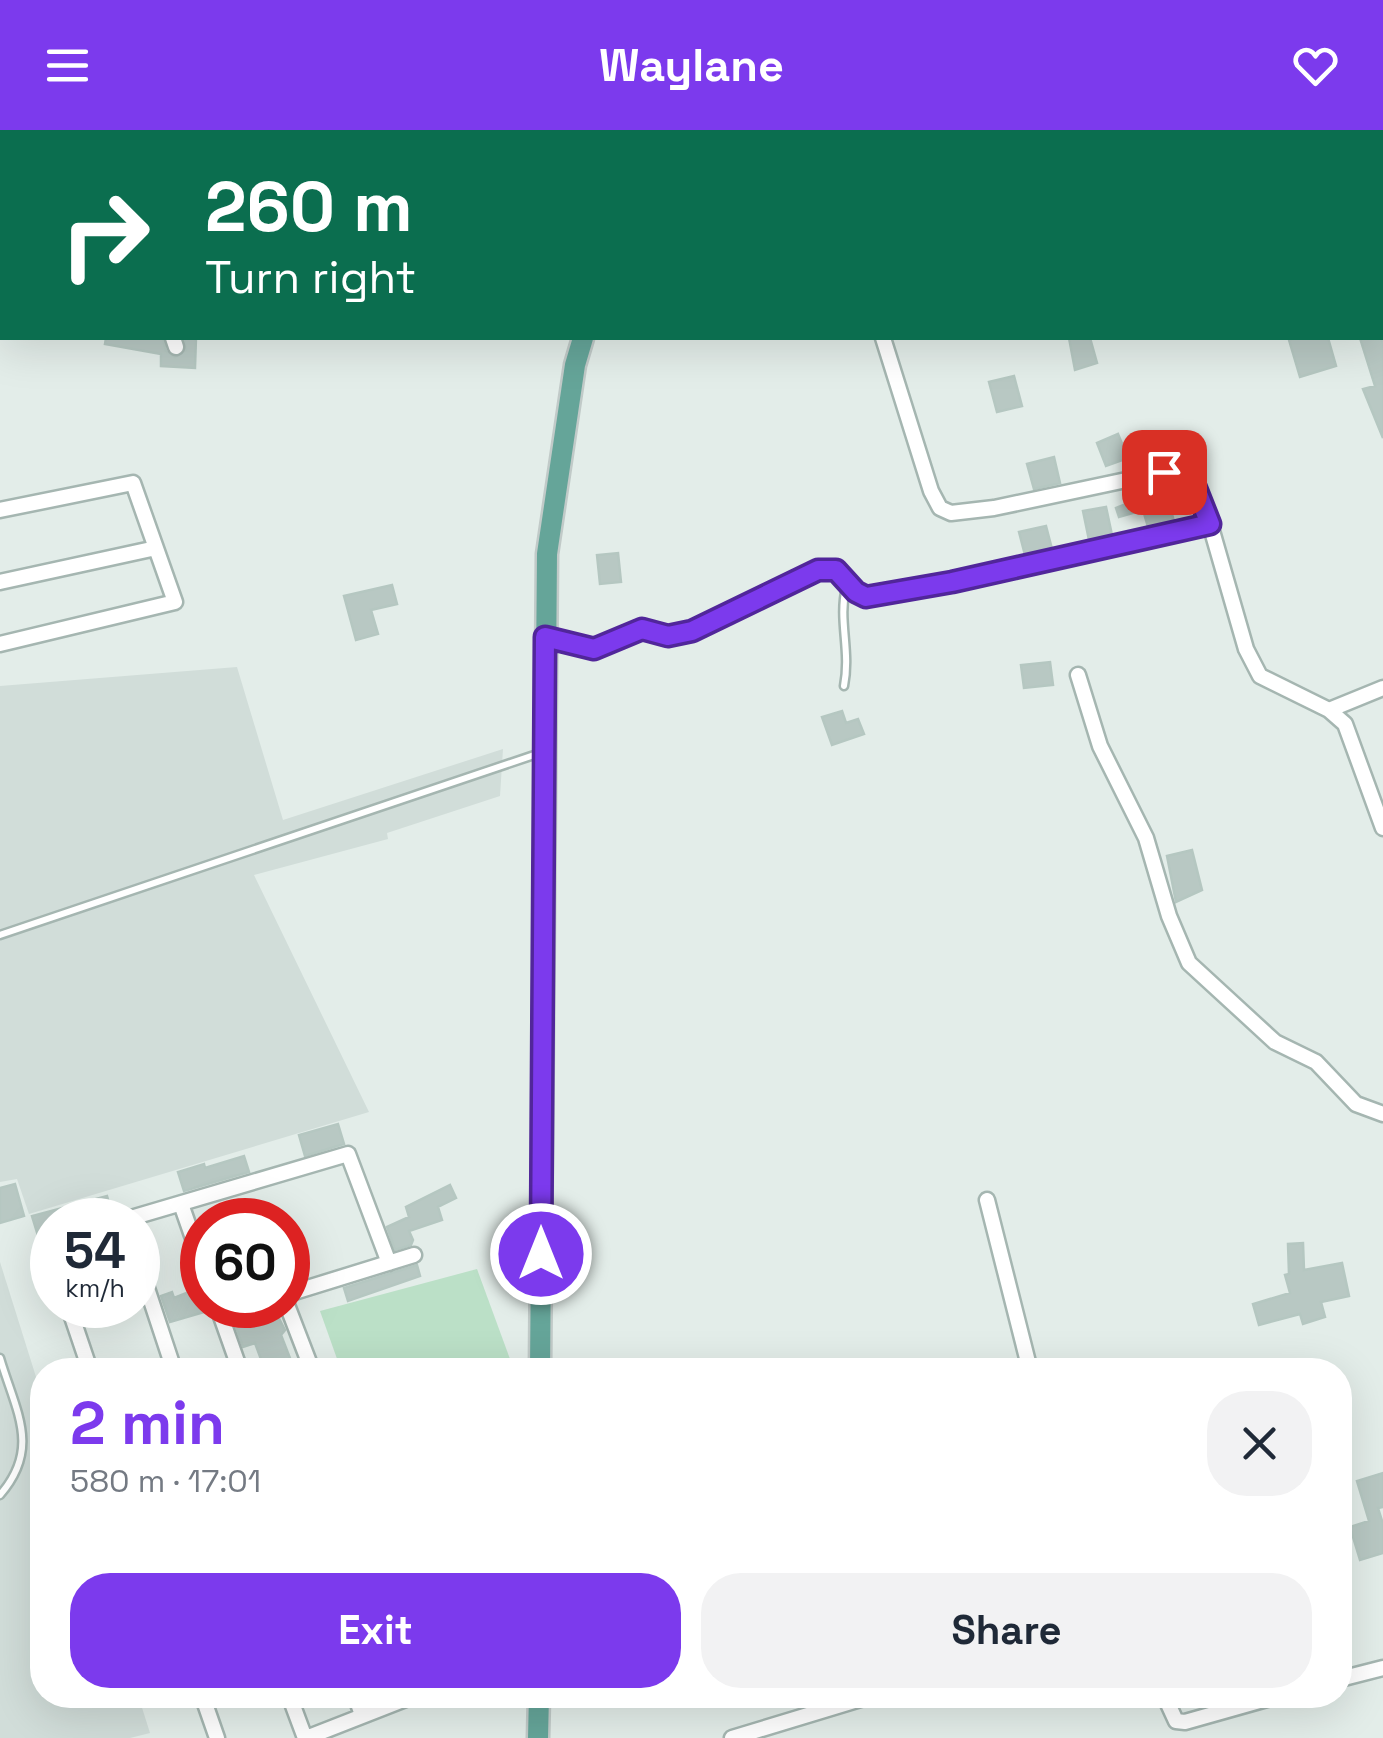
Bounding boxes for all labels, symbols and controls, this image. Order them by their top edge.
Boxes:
text: Waylane [599,37,784,94]
icon: menu [40,38,95,93]
icon: heart [1288,38,1343,93]
text: 260 m [205,162,413,251]
icon: right [40,170,170,300]
text: Turn right [205,249,416,306]
pin [1122,430,1207,515]
icon: arrive [1137,445,1192,500]
speed limit sign: 60 [180,1198,310,1328]
position arrow [489,1202,593,1306]
text: 54 [64,1219,126,1283]
text: km/h [65,1272,125,1304]
text: 2 min [70,1385,225,1462]
button: close [1207,1391,1312,1496]
text: 580 m · 17:01 [70,1461,261,1501]
button: Exit [70,1573,681,1688]
button: Share [701,1573,1312,1688]

